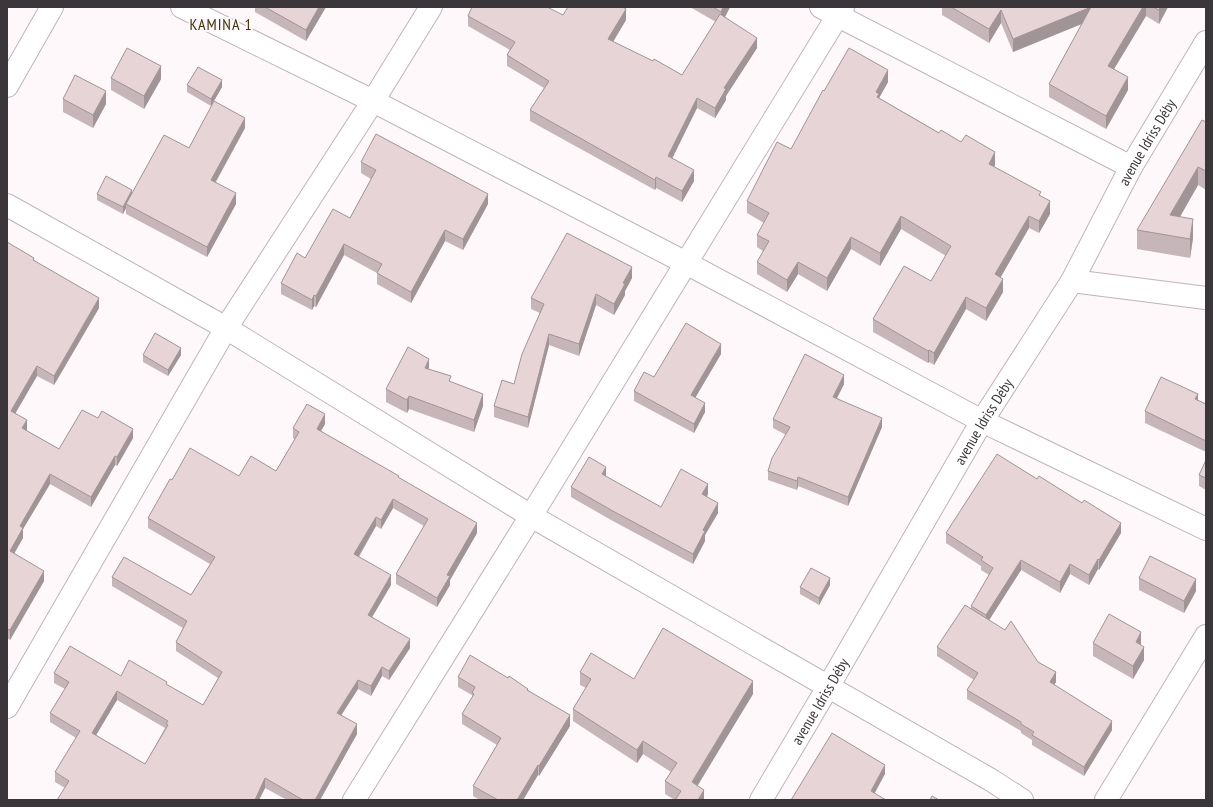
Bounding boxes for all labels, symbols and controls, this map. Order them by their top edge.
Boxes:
district label: KAMINA 1 [189,14,253,34]
street label: avenue Idriss Déby [1114,95,1180,188]
street label: avenue Idriss Déby [950,374,1017,468]
street label: avenue Idriss Déby [787,654,853,748]

